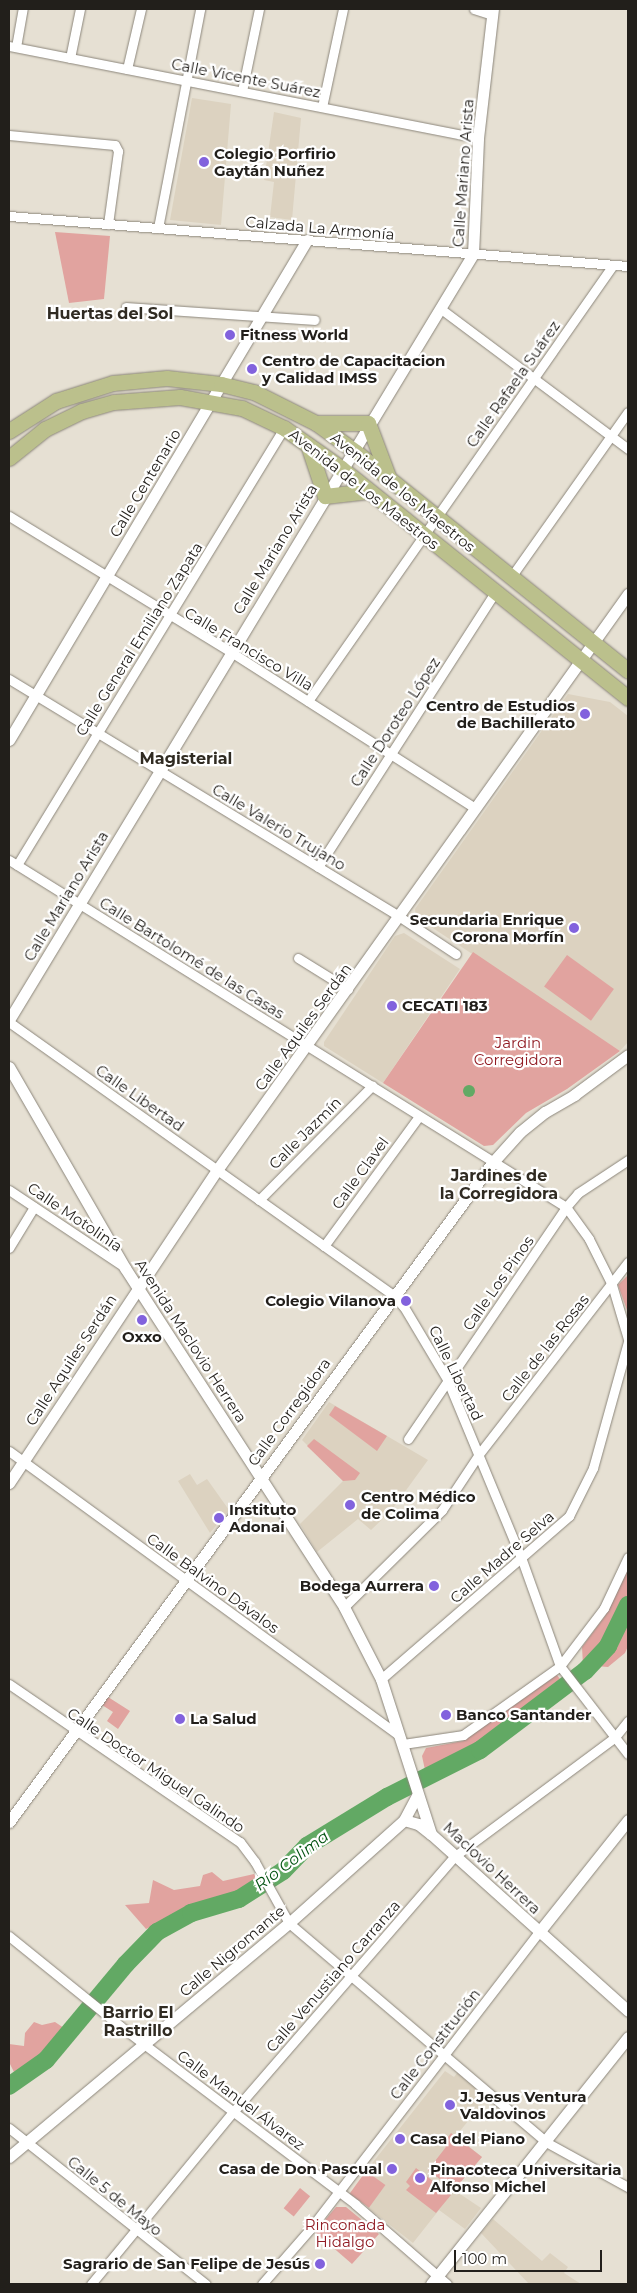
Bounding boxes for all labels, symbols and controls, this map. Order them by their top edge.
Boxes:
street label: Calle Vicente Suárez [170,55,322,101]
street label: Calle Mariano Arista [449,98,477,248]
place label: Colegio Porfirio Gaytán Nuñez [214,144,336,179]
marker: Colegio Porfirio Gaytán Nuñez [198,156,210,168]
street label: Calzada La Armonía [245,213,395,243]
district label: Huertas del Sol [47,304,173,324]
street label: Calle Rafaela Suárez [463,317,563,451]
place label: Fitness World [240,326,348,344]
marker: Fitness World [224,329,236,341]
place label: Centro de Capacitacion y Calidad IMSS [262,351,445,386]
marker: Centro de Capacitacion y Calidad IMSS [246,363,258,375]
street label: Avenida de Los Maestros [285,425,443,553]
street label: Calle Centenario [106,426,184,540]
street label: Avenida de los Maestros [327,428,479,556]
street label: Calle Mariano Arista [229,481,321,617]
street label: Calle General Emiliano Zapata [72,539,206,739]
street label: Calle Francisco Villa [182,604,316,694]
street label: Calle Doroteo López [346,654,444,790]
place label: Centro de Estudios de Bachillerato [426,696,575,731]
marker: Centro de Estudios de Bachillerato [579,708,591,720]
district label: Magisterial [140,749,232,769]
street label: Calle Valerio Trujano [209,780,349,874]
street label: Calle Mariano Arista [20,828,112,964]
street label: Calle Bartolomé de las Casas [96,894,288,1022]
place label: Secundaria Enrique Corona Morfín [410,910,564,945]
marker: Secundaria Enrique Corona Morfín [568,922,580,934]
street label: Calle Aquiles Serdán [251,960,355,1094]
place label: CECATI 183 [402,997,488,1015]
marker: CECATI 183 [386,1000,398,1012]
park label: Jardin Corregidora [474,1033,562,1068]
street label: Calle Libertad [92,1061,188,1135]
street label: Calle Jazmín [265,1093,345,1173]
street label: Calle Clavel [328,1133,392,1213]
district label: Jardines de la Corregidora [440,1166,558,1204]
street label: Calle Motolinía [24,1179,126,1255]
street label: Calle Los Pinos [459,1232,537,1334]
street label: Avenida Maclovio Herrera [131,1256,251,1426]
street label: Calle Aquiles Serdán [22,1291,120,1429]
street label: Calle de las Rosas [497,1291,593,1405]
place label: Colegio Vilanova [265,1292,396,1310]
marker: Colegio Vilanova [400,1295,412,1307]
marker: Oxxo [136,1314,148,1326]
street label: Calle Libertad [425,1323,487,1423]
place label: Oxxo [122,1328,162,1346]
street label: Calle Corregidora [244,1355,334,1469]
place label: Centro Médico de Colima [361,1487,476,1522]
marker: Centro Médico de Colima [343,1498,357,1512]
place label: Instituto Adonai [229,1500,296,1535]
street label: Calle Madre Selva [446,1507,558,1607]
marker: Instituto Adonai [213,1512,225,1524]
street label: Calle Balvino Dávalos [143,1529,283,1637]
place label: Bodega Aurrera [300,1577,424,1595]
marker: Bodega Aurrera [428,1580,440,1592]
street label: Calle Doctor Miguel Galindo [64,1704,248,1836]
place label: Banco Santander [456,1706,591,1724]
marker: Banco Santander [440,1709,452,1721]
place label: La Salud [190,1710,257,1728]
marker: La Salud [174,1713,186,1725]
street label: Maclovio Herrera [440,1818,544,1918]
water label: Río Colima [251,1827,333,1895]
street label: Calle Venustiano Carranza [262,1896,404,2056]
street label: Calle Nigromante [176,1902,288,2000]
street label: Calle Constitución [386,1985,484,2103]
district label: Barrio El Rastrillo [102,2003,174,2041]
street label: Calle Manuel Álvarez [174,2046,308,2154]
place label: J. Jesus Ventura Valdovinos [460,2087,586,2122]
marker: J. Jesus Ventura Valdovinos [444,2099,456,2111]
place label: Casa del Piano [410,2130,525,2148]
marker: Casa del Piano [394,2133,406,2145]
street label: Calle 5 de Mayo [64,2152,166,2240]
place label: Casa de Don Pascual [219,2160,382,2178]
place label: Pinacoteca Universitaria Alfonso Michel [430,2160,621,2195]
marker: Casa de Don Pascual [386,2163,398,2175]
marker: Pinacoteca Universitaria Alfonso Michel [414,2172,426,2184]
park label: Rinconada Hidalgo [305,2215,385,2250]
scale bar [457,2240,604,2272]
text: 100 m [462,2249,507,2268]
place label: Sagrario de San Felipe de Jesús [63,2255,310,2273]
marker: Sagrario de San Felipe de Jesús [314,2258,326,2270]

